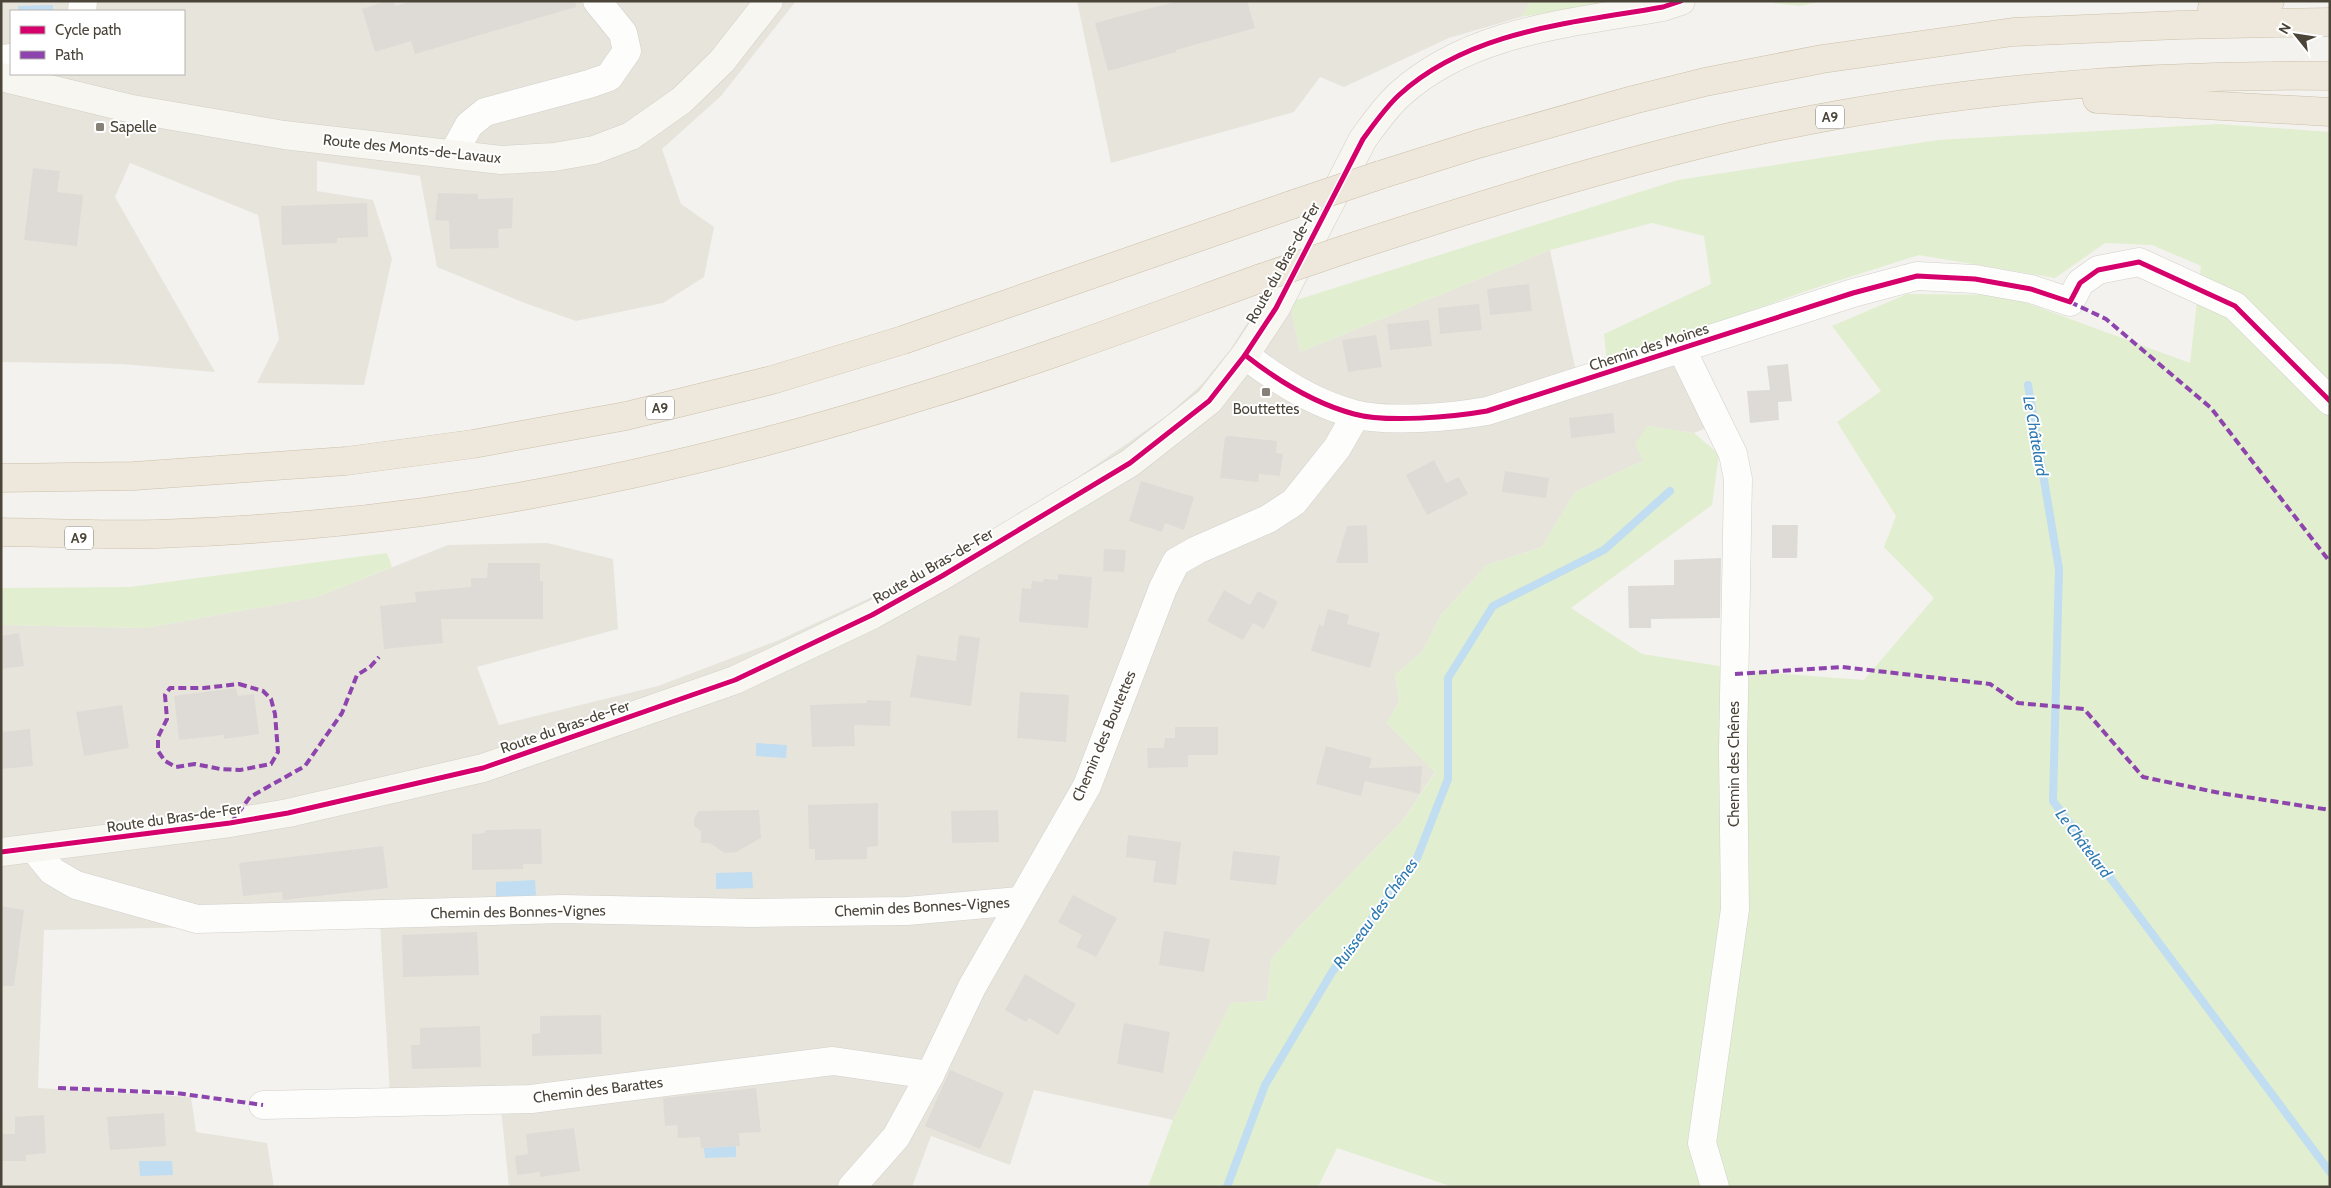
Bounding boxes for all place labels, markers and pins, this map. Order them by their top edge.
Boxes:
place label: Sapelle [110,118,157,136]
marker: Sapelle [94,121,106,133]
marker: Bouttettes [1260,386,1272,398]
place label: Bouttettes [1233,400,1299,418]

